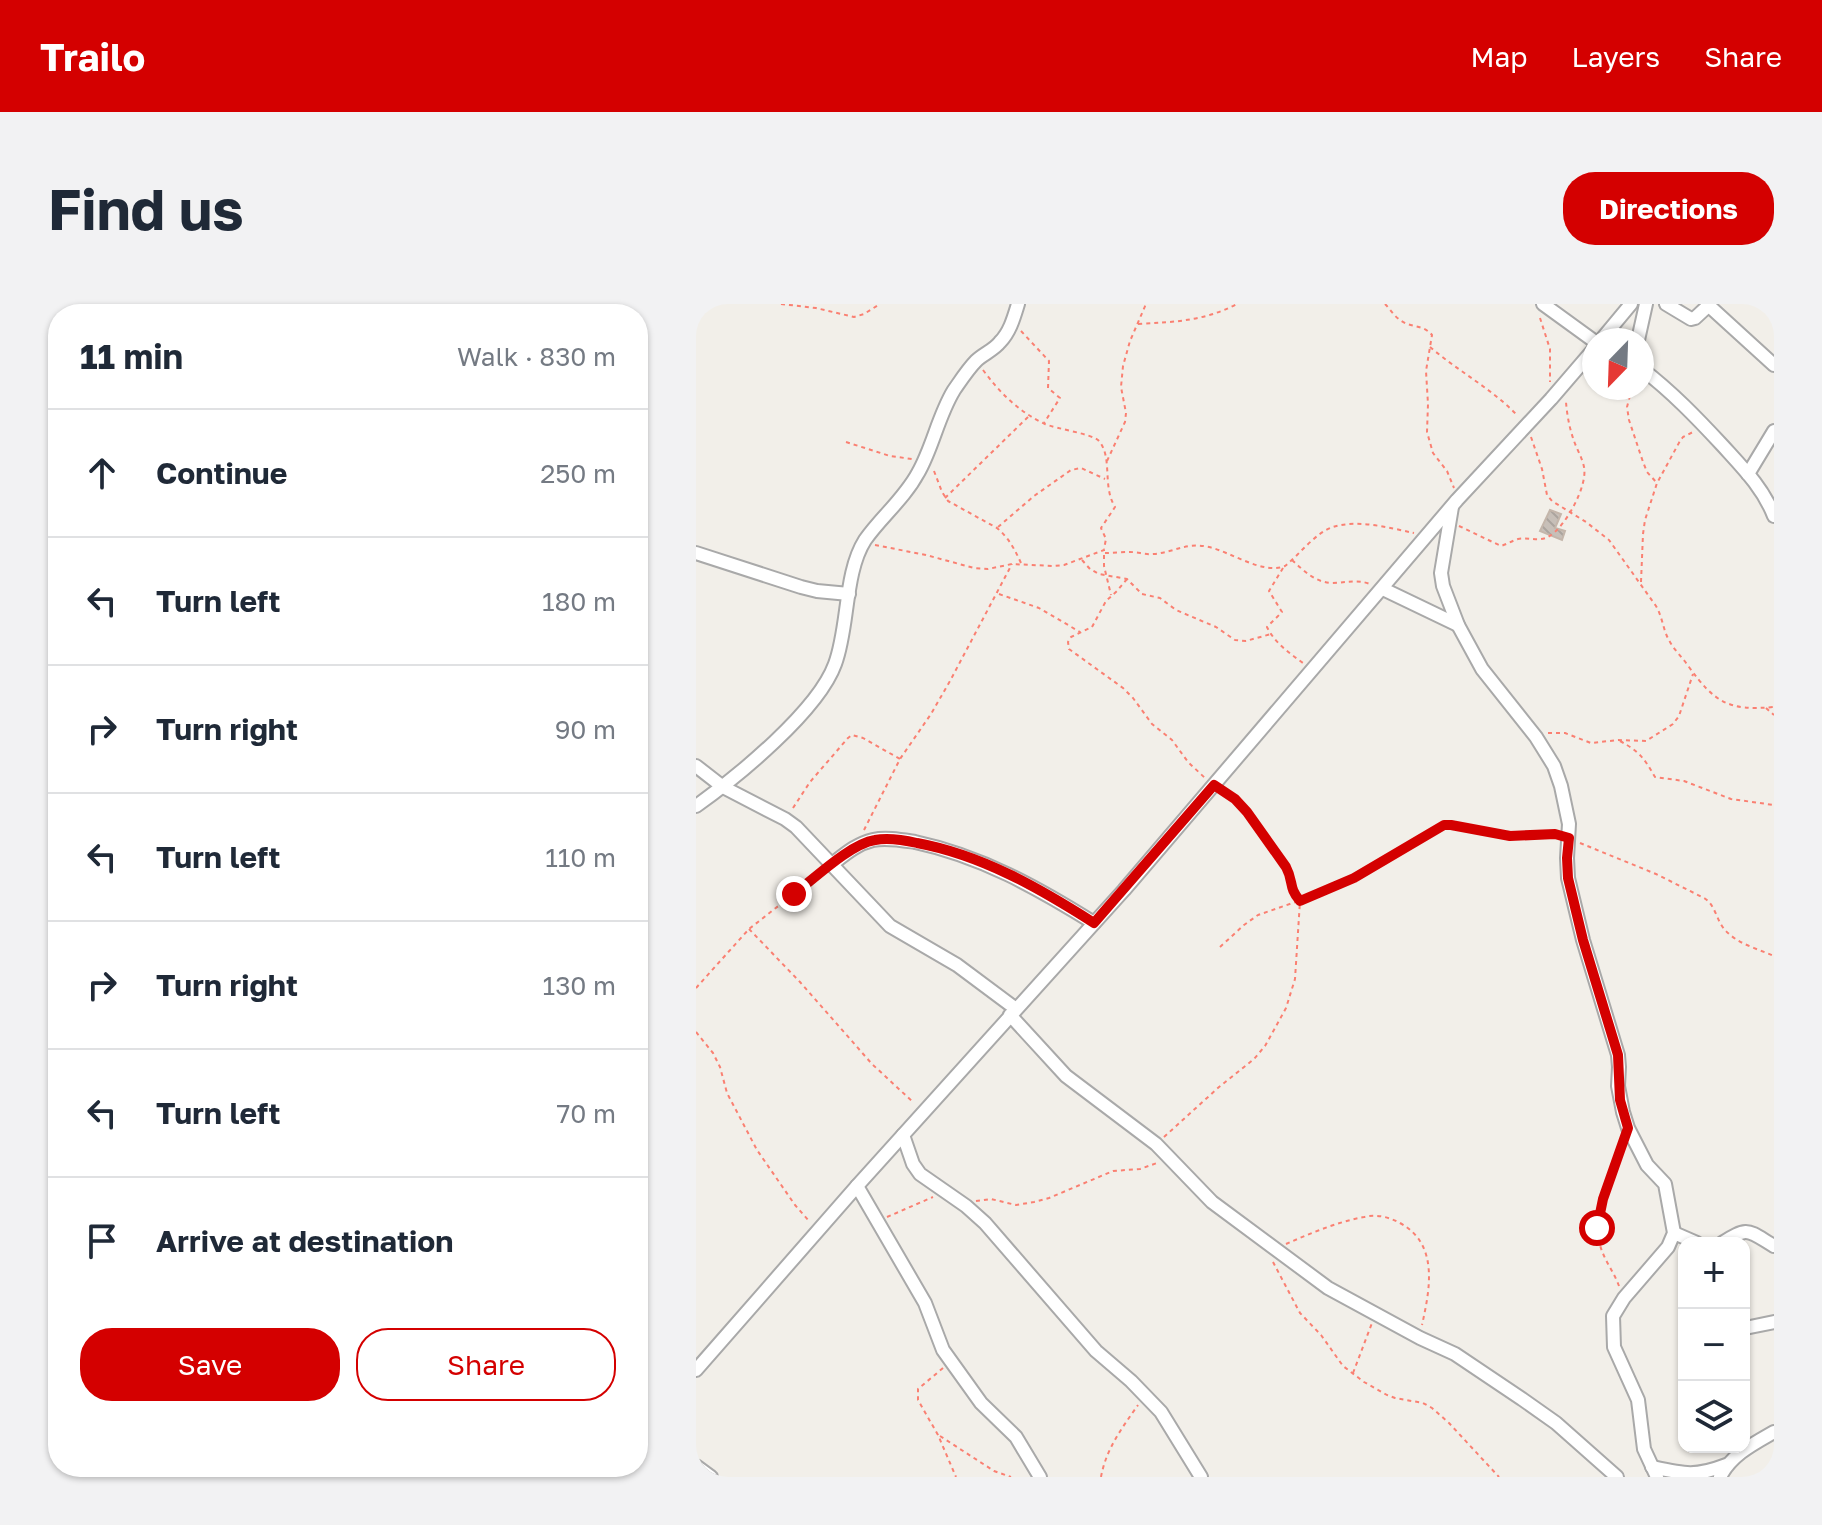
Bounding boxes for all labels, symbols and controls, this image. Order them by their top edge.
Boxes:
text: Trailo [40,34,145,79]
text: Map [1470,40,1528,73]
text: Layers [1572,40,1660,73]
text: Share [1704,40,1782,73]
button: Directions [1563,172,1774,245]
text: Find us [48,175,244,242]
north arrow [1582,328,1654,400]
text: 11 min [80,336,183,376]
text: Walk · 830 m [457,341,616,372]
icon: ahead [80,451,124,495]
text: Continue [156,455,287,491]
text: 250 m [540,458,616,489]
icon: left [80,579,124,623]
text: Turn left [156,583,281,619]
text: 180 m [542,586,616,617]
icon: right [80,707,124,751]
text: Turn right [156,711,298,747]
text: 90 m [555,714,616,745]
icon: left [80,835,124,879]
text: Turn left [156,839,281,875]
text: 110 m [545,842,616,873]
route end [776,876,812,912]
icon: right [80,963,124,1007]
text: Turn right [156,967,298,1003]
text: 130 m [543,970,616,1001]
icon: left [80,1091,124,1135]
text: Turn left [156,1095,281,1131]
text: 70 m [557,1098,616,1129]
route start [1579,1210,1615,1246]
icon: arrive [80,1219,124,1263]
text: Arrive at destination [156,1223,453,1259]
map controls [1678,1237,1750,1453]
button: + [1678,1237,1750,1309]
button: − [1678,1309,1750,1381]
button: Save [80,1328,340,1401]
button: Share [356,1328,616,1401]
button: layers [1678,1381,1750,1453]

